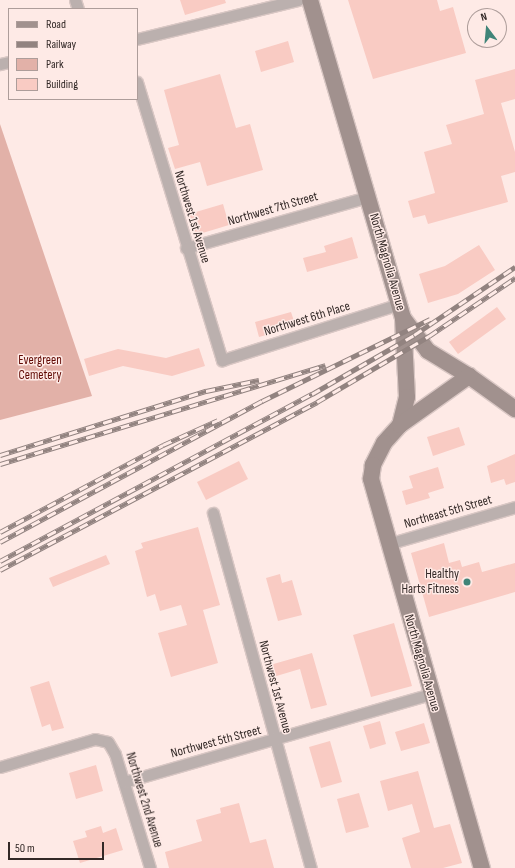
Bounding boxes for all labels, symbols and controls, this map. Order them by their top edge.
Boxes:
legend [8,8,138,100]
north arrow [467,8,507,48]
text: N [479,10,488,24]
text: Road [46,17,66,32]
text: Railway [46,37,76,52]
text: Park [46,57,64,72]
text: Building [46,77,78,92]
street label: Northwest 1st Avenue [171,169,213,265]
street label: Northwest 7th Street [226,189,320,229]
street label: North Magnolia Avenue [366,212,408,312]
street label: Northwest 6th Place [262,299,352,339]
park label: Evergreen Cemetery [18,353,62,384]
street label: Northeast 5th Street [402,492,494,532]
place label: Healthy Harts Fitness [401,567,459,598]
marker: Healthy Harts Fitness [462,577,472,587]
street label: North Magnolia Avenue [401,613,443,713]
street label: Northwest 1st Avenue [255,639,295,735]
street label: Northwest 5th Street [169,722,263,762]
street label: Northwest 2nd Avenue [122,750,166,850]
scale bar [10,834,106,860]
text: 50 m [15,841,35,856]

